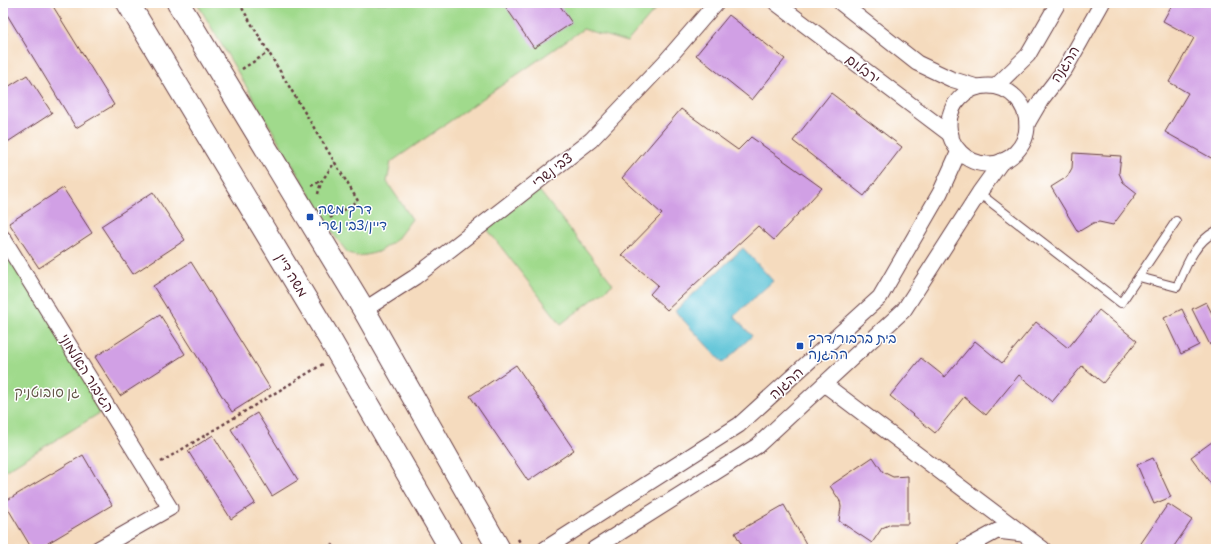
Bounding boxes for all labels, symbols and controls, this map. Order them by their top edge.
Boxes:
street label: ההגנה [1047,43,1086,87]
street label: ירבלום [840,51,883,90]
street label: צבי נשרי [529,149,578,194]
place label: דרך משה דיין/צבי נשרי [318,201,387,237]
marker: דרך משה דיין/צבי נשרי [305,212,315,222]
street label: משה דיין [269,250,311,302]
place label: בית ברבור/דרך ההגנה [808,330,896,366]
street label: הגיבור האלמוני [53,331,117,417]
marker: בית ברבור/דרך ההגנה [795,341,805,351]
street label: ההגנה [766,364,809,405]
park label: גן סובוטניק [14,384,80,404]

